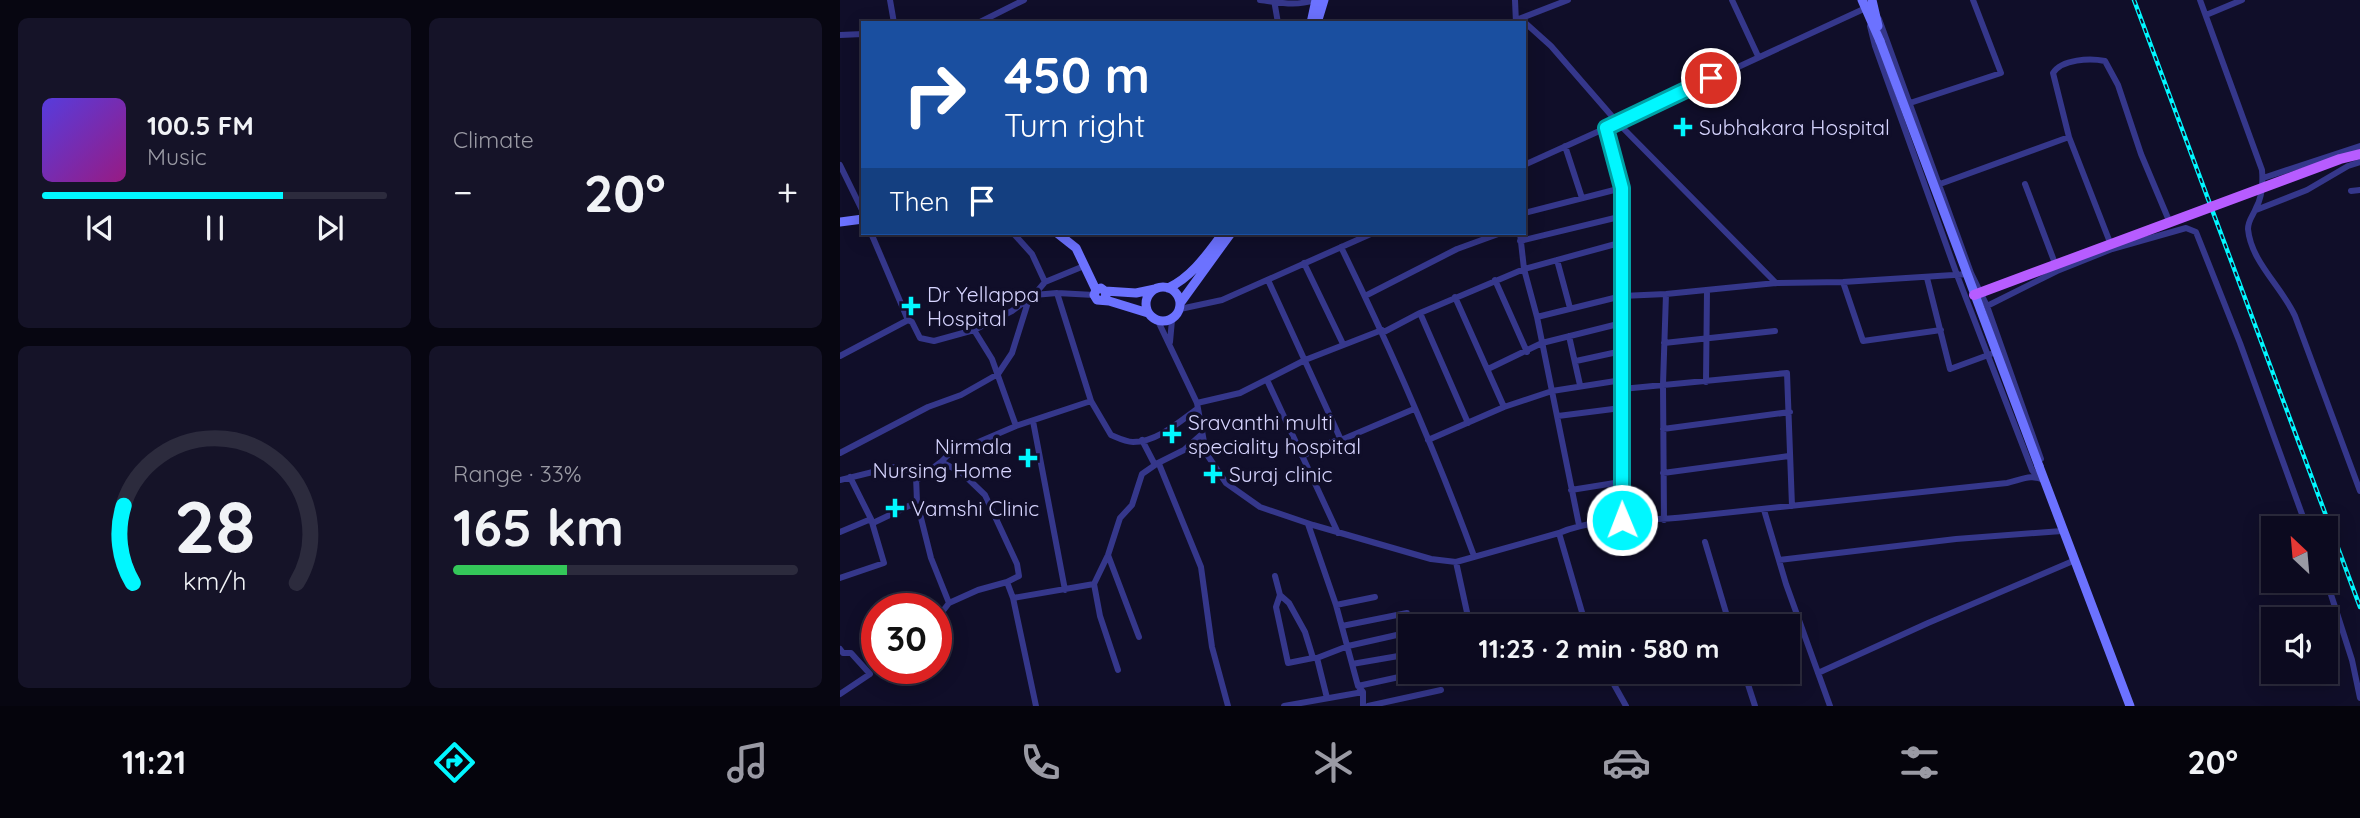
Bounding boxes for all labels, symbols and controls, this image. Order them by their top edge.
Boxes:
text: 450 m [1004,44,1150,105]
pin [1681,48,1741,108]
icon: right [889,49,980,140]
icon: arrive [1692,59,1730,97]
text: Turn right [1004,105,1145,145]
text: 100.5 FM [147,109,254,142]
place label: Subhakara Hospital [1699,114,1890,140]
marker: Subhakara Hospital [1673,117,1693,137]
text: Climate [453,125,534,154]
text: Music [147,142,207,171]
text: 20° [584,160,666,225]
text: − [453,168,473,216]
text: + [777,168,798,216]
icon: arrive [963,182,1001,220]
text: Then [889,185,949,218]
icon: previous [81,209,119,247]
icon: pause [196,209,234,247]
icon: next [311,209,349,247]
place label: Dr Yellappa Hospital [927,281,1039,331]
marker: Dr Yellappa Hospital [901,296,921,316]
place label: Sravanthi multi speciality hospital [1188,409,1361,459]
marker: Sravanthi multi speciality hospital [1162,424,1182,444]
place label: Nirmala Nursing Home [873,433,1012,483]
marker: Nirmala Nursing Home [1018,448,1038,468]
text: Range · 33% [453,459,582,488]
place label: Suraj clinic [1229,461,1333,487]
marker: Suraj clinic [1203,464,1223,484]
text: 28 [174,480,255,571]
position arrow [1585,483,1659,557]
text: 165 km [453,494,624,559]
place label: Vamshi Clinic [911,495,1039,521]
marker: Vamshi Clinic [885,498,905,518]
north arrow [2261,516,2338,593]
map controls [2261,516,2338,684]
text: km/h [183,565,246,596]
speed limit sign: 30 [861,593,952,684]
button: sound [2261,607,2338,684]
text: 11:23 · 2 min · 580 m [1479,632,1719,665]
icon: directions [430,738,479,787]
icon: music [723,738,772,787]
icon: phone [1016,738,1065,787]
icon: climate [1309,738,1358,787]
icon: car [1602,738,1651,787]
icon: filters [1895,738,1944,787]
text: 11:21 [122,742,186,782]
text: 20° [2188,742,2238,782]

